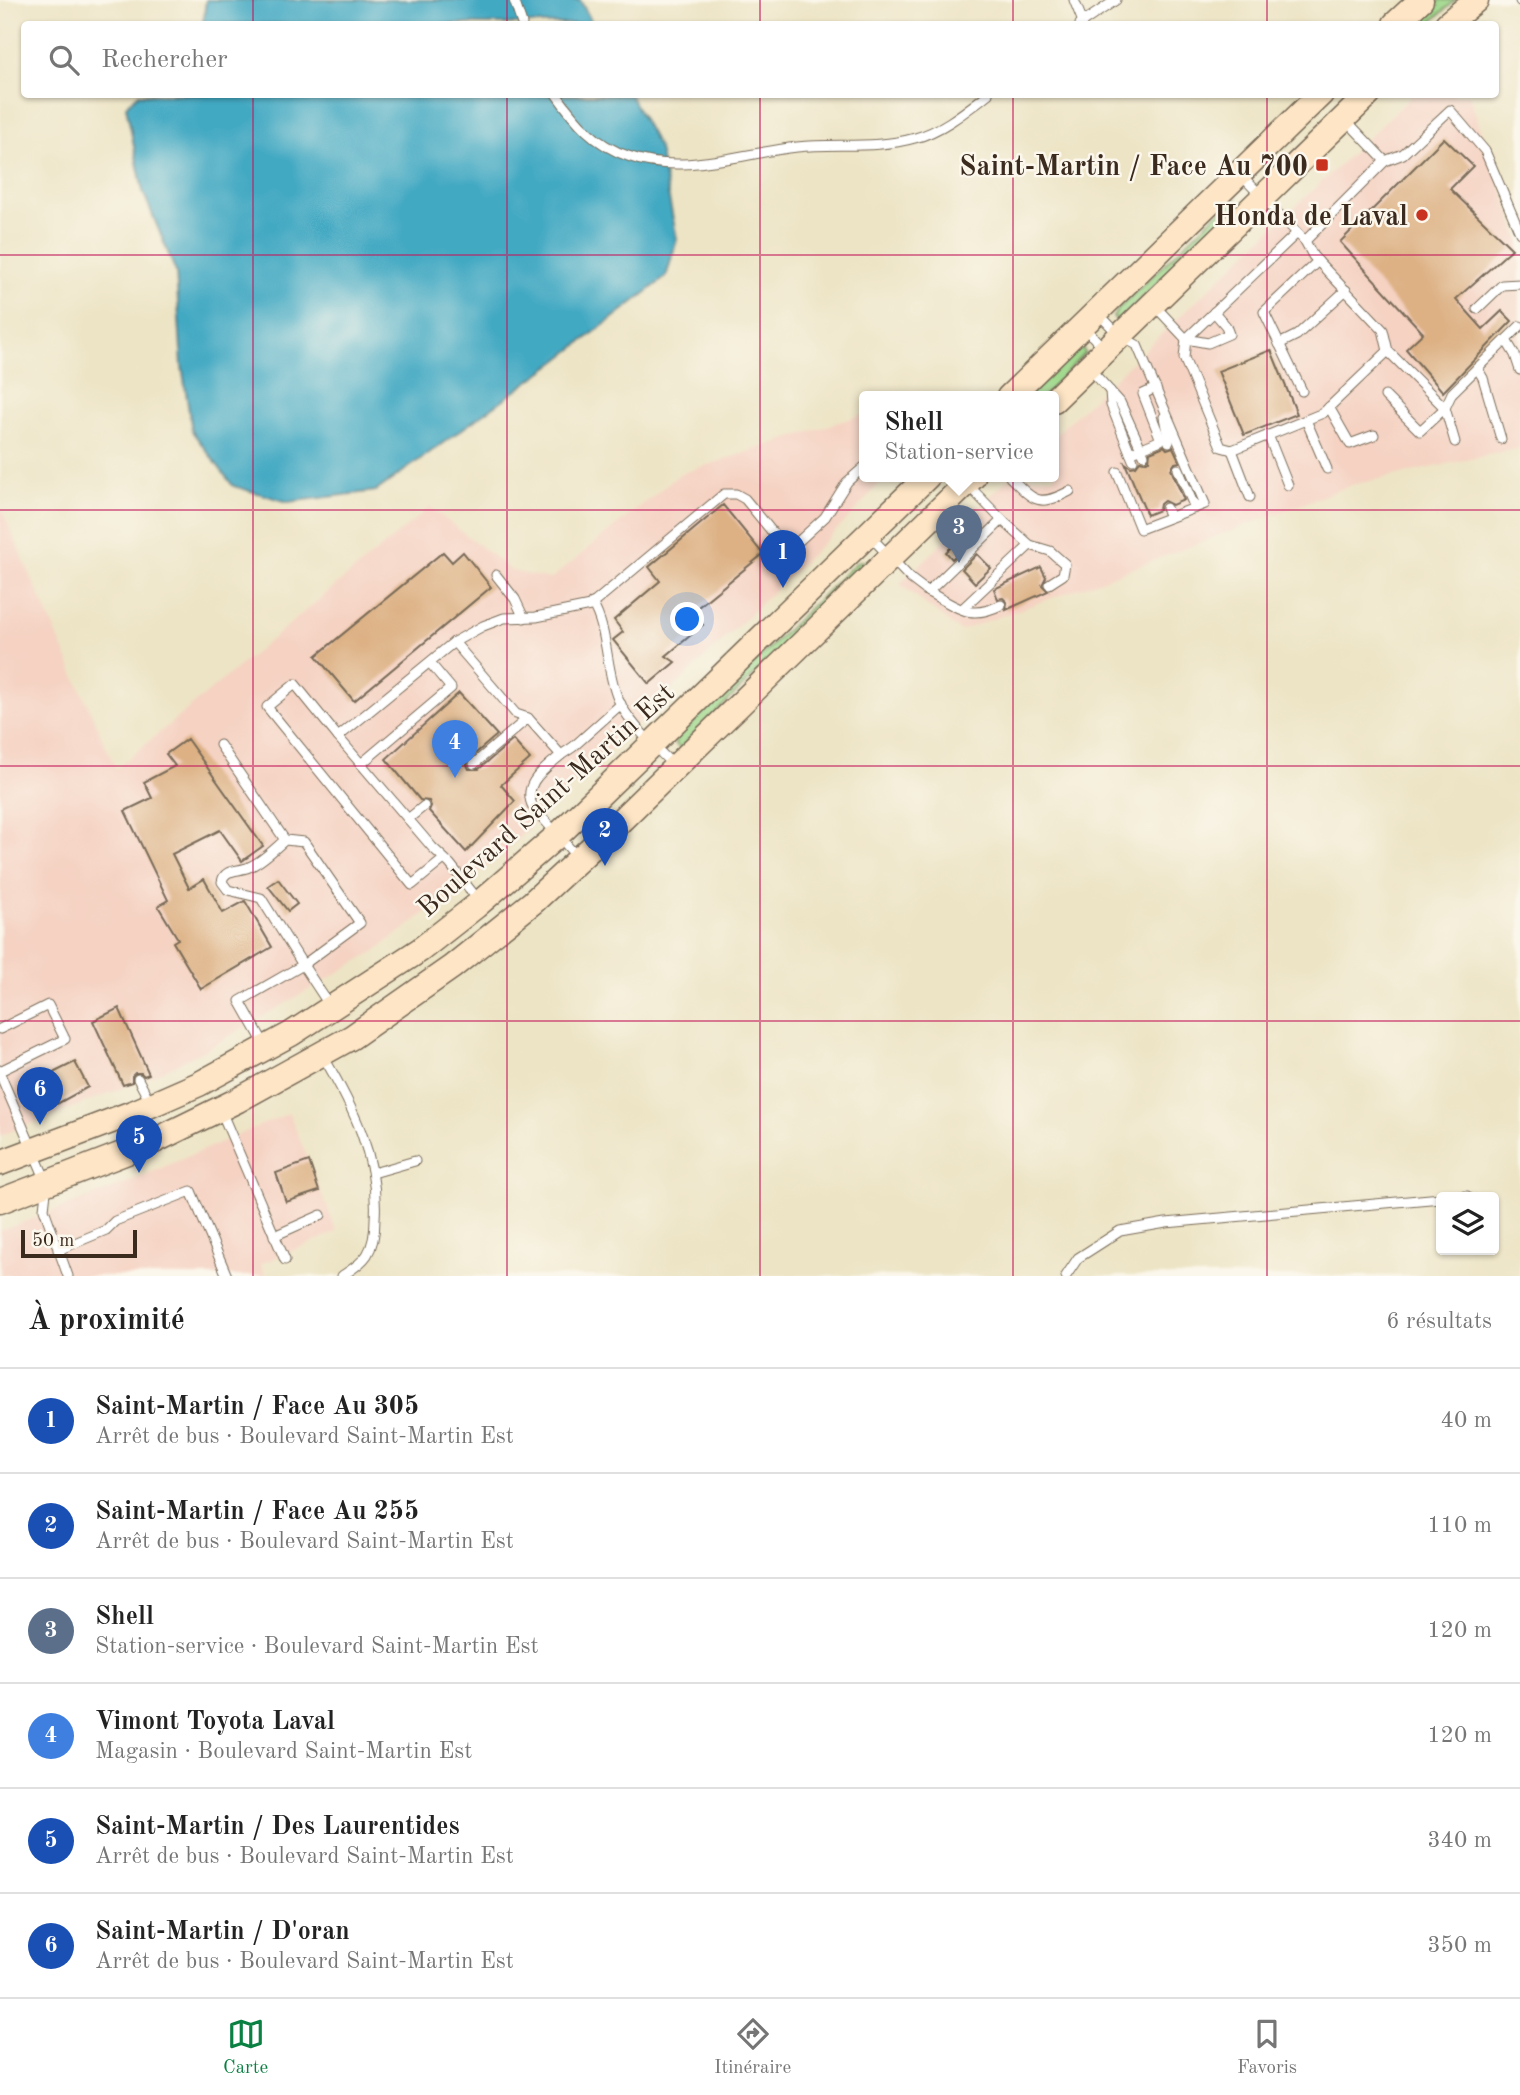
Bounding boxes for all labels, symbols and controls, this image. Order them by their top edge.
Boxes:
search box [21,21,1499,98]
icon: search [45,41,83,79]
text: Rechercher [101,47,228,73]
place label: Saint-Martin / Face Au 700 [959,154,1308,182]
marker: Saint-Martin / Face Au 700 [1314,157,1330,173]
place label: Honda de Laval [1214,204,1408,232]
marker: Honda de Laval [1414,207,1430,223]
popup [859,391,1059,482]
text: Shell [884,410,943,436]
text: Station-service [884,441,1034,464]
pin: 3 [936,505,982,563]
pin: 1 [760,530,806,588]
your location [670,602,704,636]
street label: Boulevard Saint-Martin Est [413,679,681,924]
pin: 4 [432,720,478,778]
pin: 2 [582,808,628,866]
pin: 6 [17,1067,63,1125]
pin: 5 [116,1115,162,1173]
map controls [1436,1192,1499,1255]
button: layers [1436,1192,1499,1255]
scale bar [21,1227,136,1259]
text: 50 m [32,1232,74,1251]
text: À proximité [28,1306,185,1336]
text: 6 résultats [1386,1310,1492,1333]
text: Saint-Martin / Face Au 305 [95,1394,419,1420]
text: 1 [44,1409,58,1432]
text: 40 m [1441,1409,1492,1432]
text: Arrêt de bus · Boulevard Saint-Martin Est [95,1425,514,1448]
text: Saint-Martin / Face Au 255 [95,1499,419,1525]
text: 2 [44,1514,58,1537]
text: 110 m [1427,1514,1492,1537]
text: Arrêt de bus · Boulevard Saint-Martin Est [95,1530,514,1553]
text: Shell [95,1604,154,1630]
text: 3 [44,1619,58,1642]
text: 120 m [1427,1619,1492,1642]
text: Station-service · Boulevard Saint-Martin Est [95,1635,539,1658]
text: Vimont Toyota Laval [95,1709,335,1735]
text: 4 [44,1724,58,1747]
text: 120 m [1427,1724,1492,1747]
text: Magasin · Boulevard Saint-Martin Est [95,1740,472,1763]
text: Saint-Martin / Des Laurentides [95,1814,460,1840]
text: 5 [44,1829,58,1852]
text: 340 m [1427,1829,1492,1852]
text: Arrêt de bus · Boulevard Saint-Martin Est [95,1845,514,1868]
text: Saint-Martin / D'oran [95,1919,350,1945]
text: 6 [44,1934,58,1957]
text: 350 m [1427,1934,1492,1957]
text: Arrêt de bus · Boulevard Saint-Martin Est [95,1950,514,1973]
tab: Carte [223,2015,268,2080]
tab: Itinéraire [714,2015,791,2080]
tab: Favoris [1237,2015,1297,2080]

